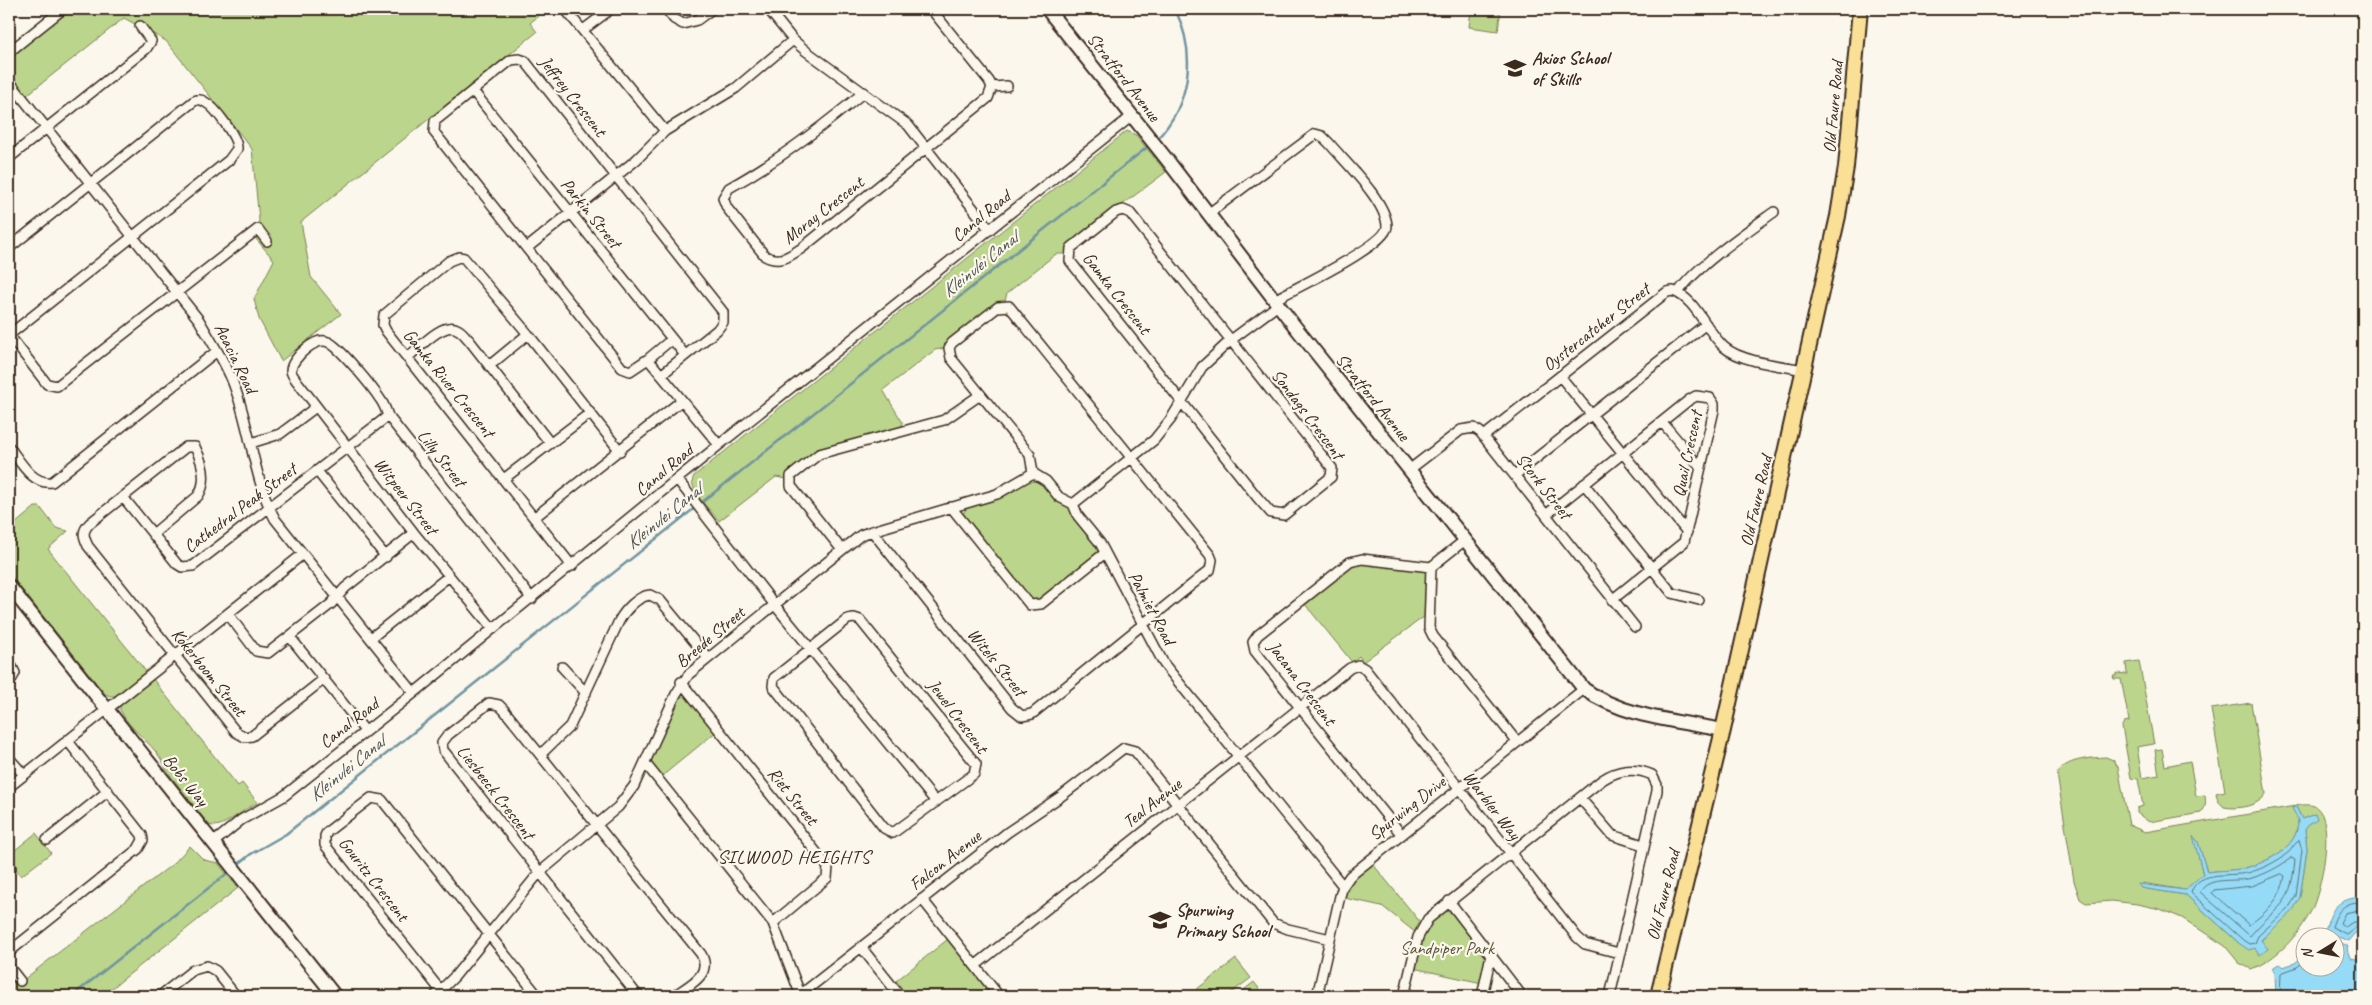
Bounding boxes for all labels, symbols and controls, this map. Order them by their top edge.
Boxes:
street label: Stratford Avenue [1083,28,1166,127]
place label: Axios School of Skills [1532,47,1613,90]
street label: Jeffrey Crescent [534,51,613,142]
school or university icon: Axios School of Skills [1502,55,1528,81]
street label: Old Faure Road [1818,57,1848,154]
street label: Moray Crescent [778,170,870,248]
street label: Parkin Street [556,174,628,255]
street label: Canal Road [947,184,1017,246]
water label: Kleinvlei Canal [937,223,1027,303]
street label: Gamka Crescent [1078,248,1157,340]
street label: Oystercatcher Street [1538,277,1656,376]
street label: Acacia Road [210,320,264,399]
street label: Gamka River Crescent [399,324,501,444]
street label: Stratford Avenue [1331,349,1416,446]
street label: Sondags Crescent [1267,364,1351,466]
street label: Quail Crescent [1667,406,1707,499]
street label: Lilly Street [413,425,473,493]
street label: Canal Road [630,437,700,501]
street label: Stork Street [1511,449,1578,526]
street label: Old Faure Road [1735,451,1778,548]
street label: Witpeer Street [369,453,445,541]
street label: Cathedral Peak Street [179,457,303,558]
water label: Kleinvlei Canal [621,475,711,555]
street label: Palmiet Road [1124,568,1182,651]
street label: Breede Street [671,600,751,672]
street label: Kokerboom Street [167,623,253,722]
street label: Witels Street [963,623,1033,703]
street label: Jacana Crescent [1263,636,1342,731]
street label: Jewel Crescent [922,674,994,759]
street label: Canal Road [315,691,385,753]
water label: Kleinvlei Canal [304,727,394,807]
street label: Liesbeeck Crescent [452,740,542,846]
street label: Bobs Way [158,750,215,812]
street label: Riet Street [763,763,824,831]
street label: Warbler Way [1458,766,1527,845]
street label: Spurwing Drive [1364,770,1451,845]
street label: Teal Avenue [1118,773,1187,833]
street label: Falcon Avenue [905,824,986,895]
street label: Gouritz Crescent [334,832,415,927]
district label: SILWOOD HEIGHTS [717,845,874,869]
street label: Old Faure Road [1641,845,1686,942]
place label: Spurwing Primary School [1176,899,1274,942]
school or university icon: Spurwing Primary School [1147,907,1173,933]
north arrow [2294,928,2344,978]
park label: Sandpiper Park [1400,937,1495,959]
text: N [2298,946,2317,960]

